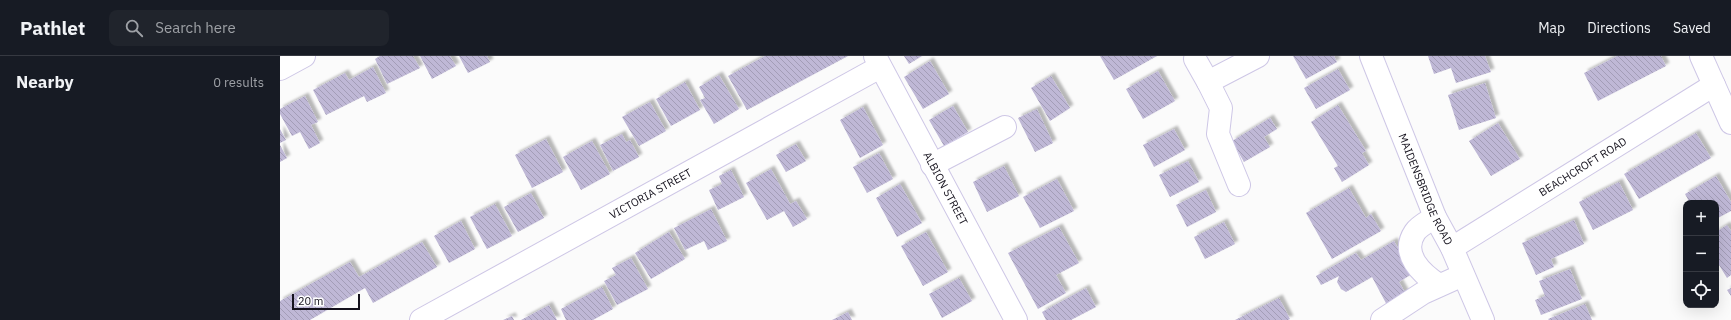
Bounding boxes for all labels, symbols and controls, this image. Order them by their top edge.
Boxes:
search box [109,10,389,46]
text: Pathlet [20,16,85,40]
icon: search [123,17,145,39]
text: Search here [155,18,236,37]
text: Map [1538,19,1565,37]
text: Directions [1587,19,1651,37]
text: Saved [1673,19,1711,37]
text: Nearby [16,71,74,93]
text: 0 results [213,74,264,91]
street label: MAIDENSBRIDGE ROAD [1395,131,1456,247]
street label: BEACHCROFT ROAD [1536,134,1629,199]
street label: ALBION STREET [920,149,971,228]
street label: VICTORIA STREET [607,165,695,222]
map controls [1683,200,1719,308]
button: + [1683,200,1719,236]
button: − [1683,236,1719,272]
button: locate [1683,272,1719,308]
scale bar [292,292,360,311]
text: 20 m [298,294,323,308]

